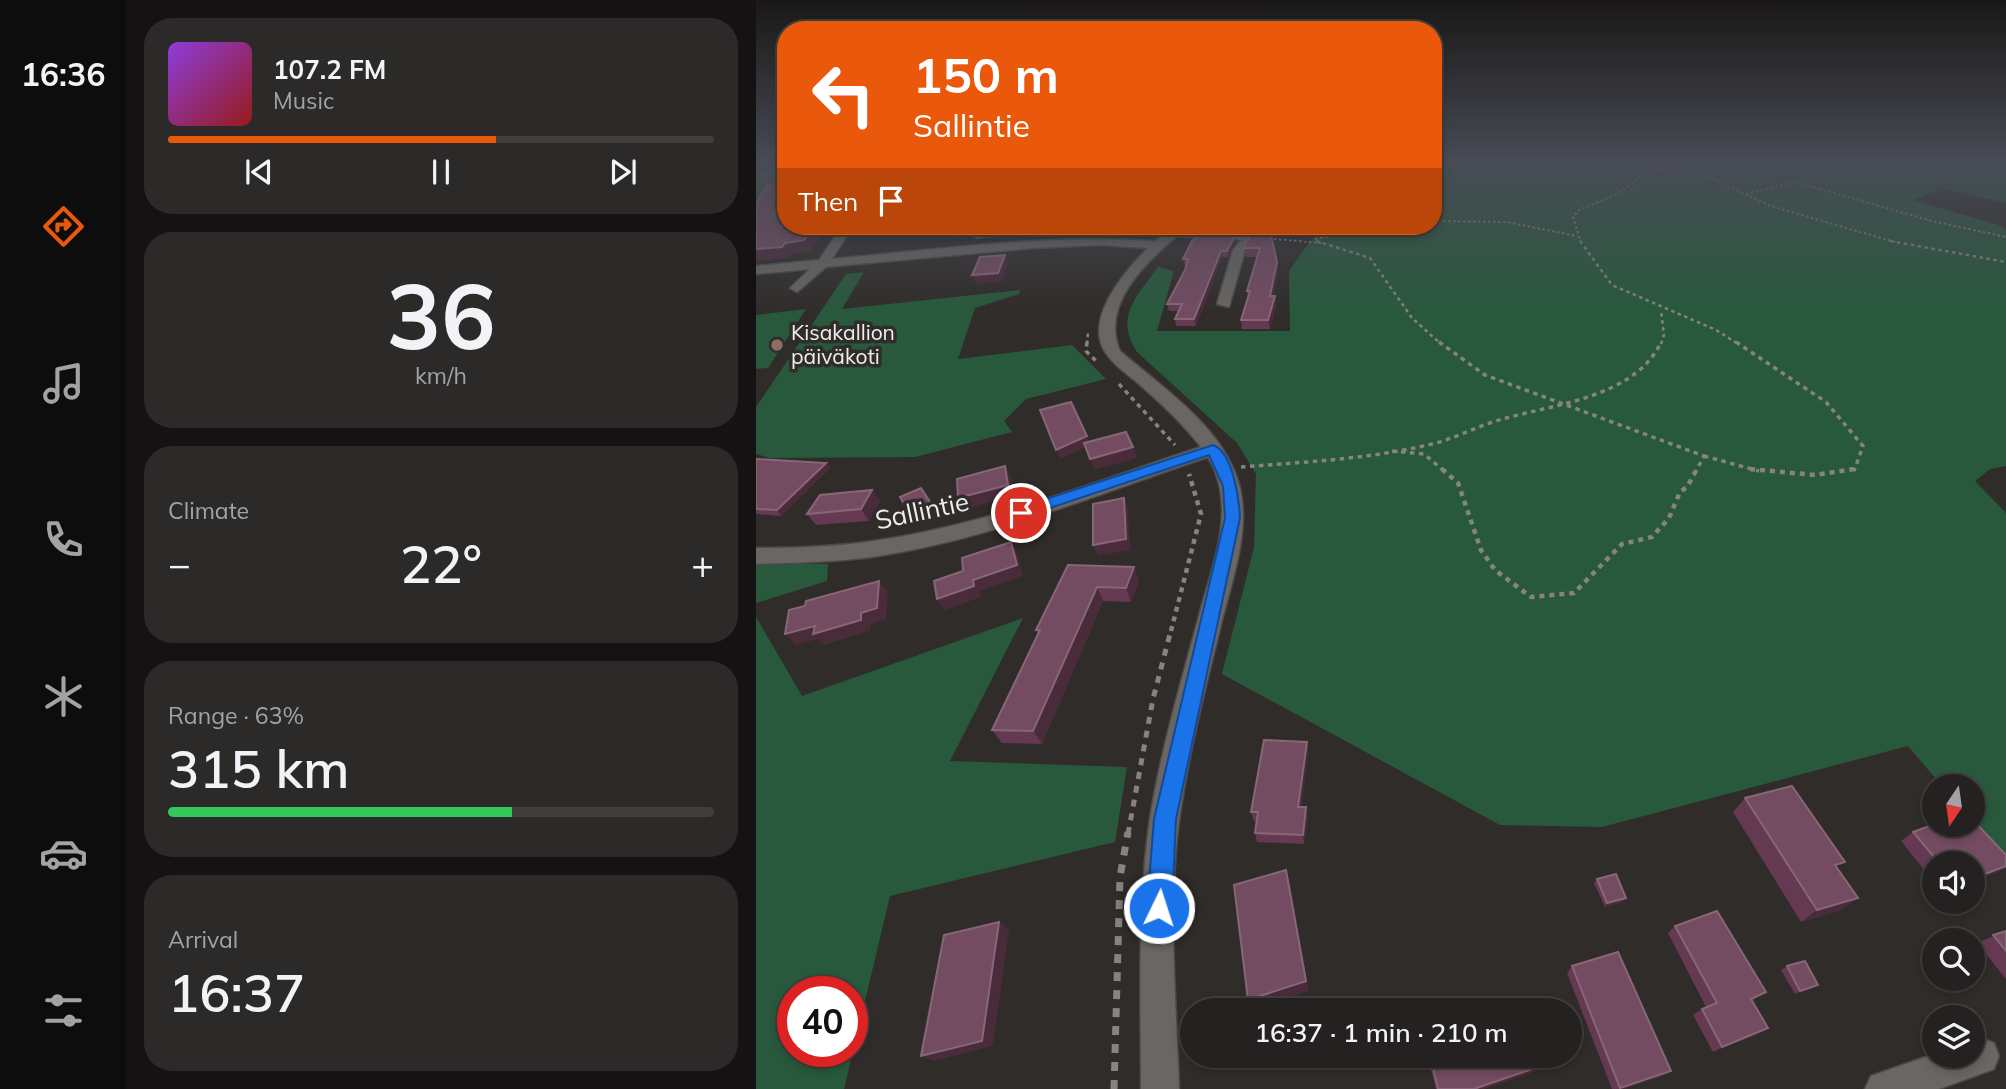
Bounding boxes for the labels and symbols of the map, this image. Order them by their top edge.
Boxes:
place label: Kisakallion päiväkoti [791,319,895,369]
marker: Kisakallion päiväkoti [769,337,785,353]
pin [991,483,1051,543]
street label: Sallintie [872,484,972,537]
north arrow [1922,774,1984,836]
position arrow [1122,871,1196,945]
speed limit sign: 40 [777,976,868,1067]

